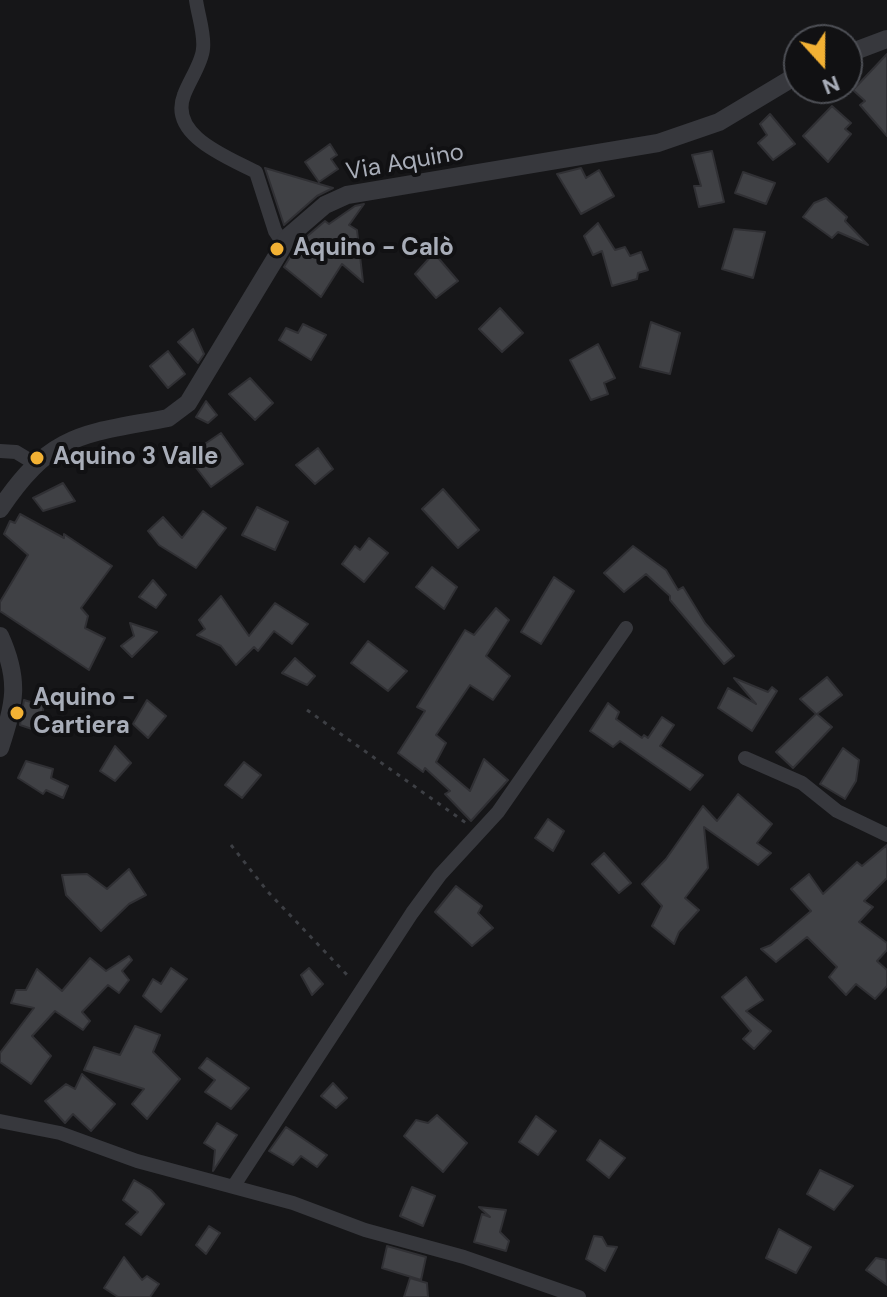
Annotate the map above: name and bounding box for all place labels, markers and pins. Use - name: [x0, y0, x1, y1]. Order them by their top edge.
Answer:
- place label: Aquino - Calò: [293, 235, 454, 263]
- marker: Aquino - Calò: [268, 240, 286, 258]
- place label: Aquino 3 Valle: [53, 444, 218, 472]
- marker: Aquino 3 Valle: [28, 449, 46, 467]
- place label: Aquino - Cartiera: [33, 685, 135, 741]
- marker: Aquino - Cartiera: [8, 704, 26, 722]

